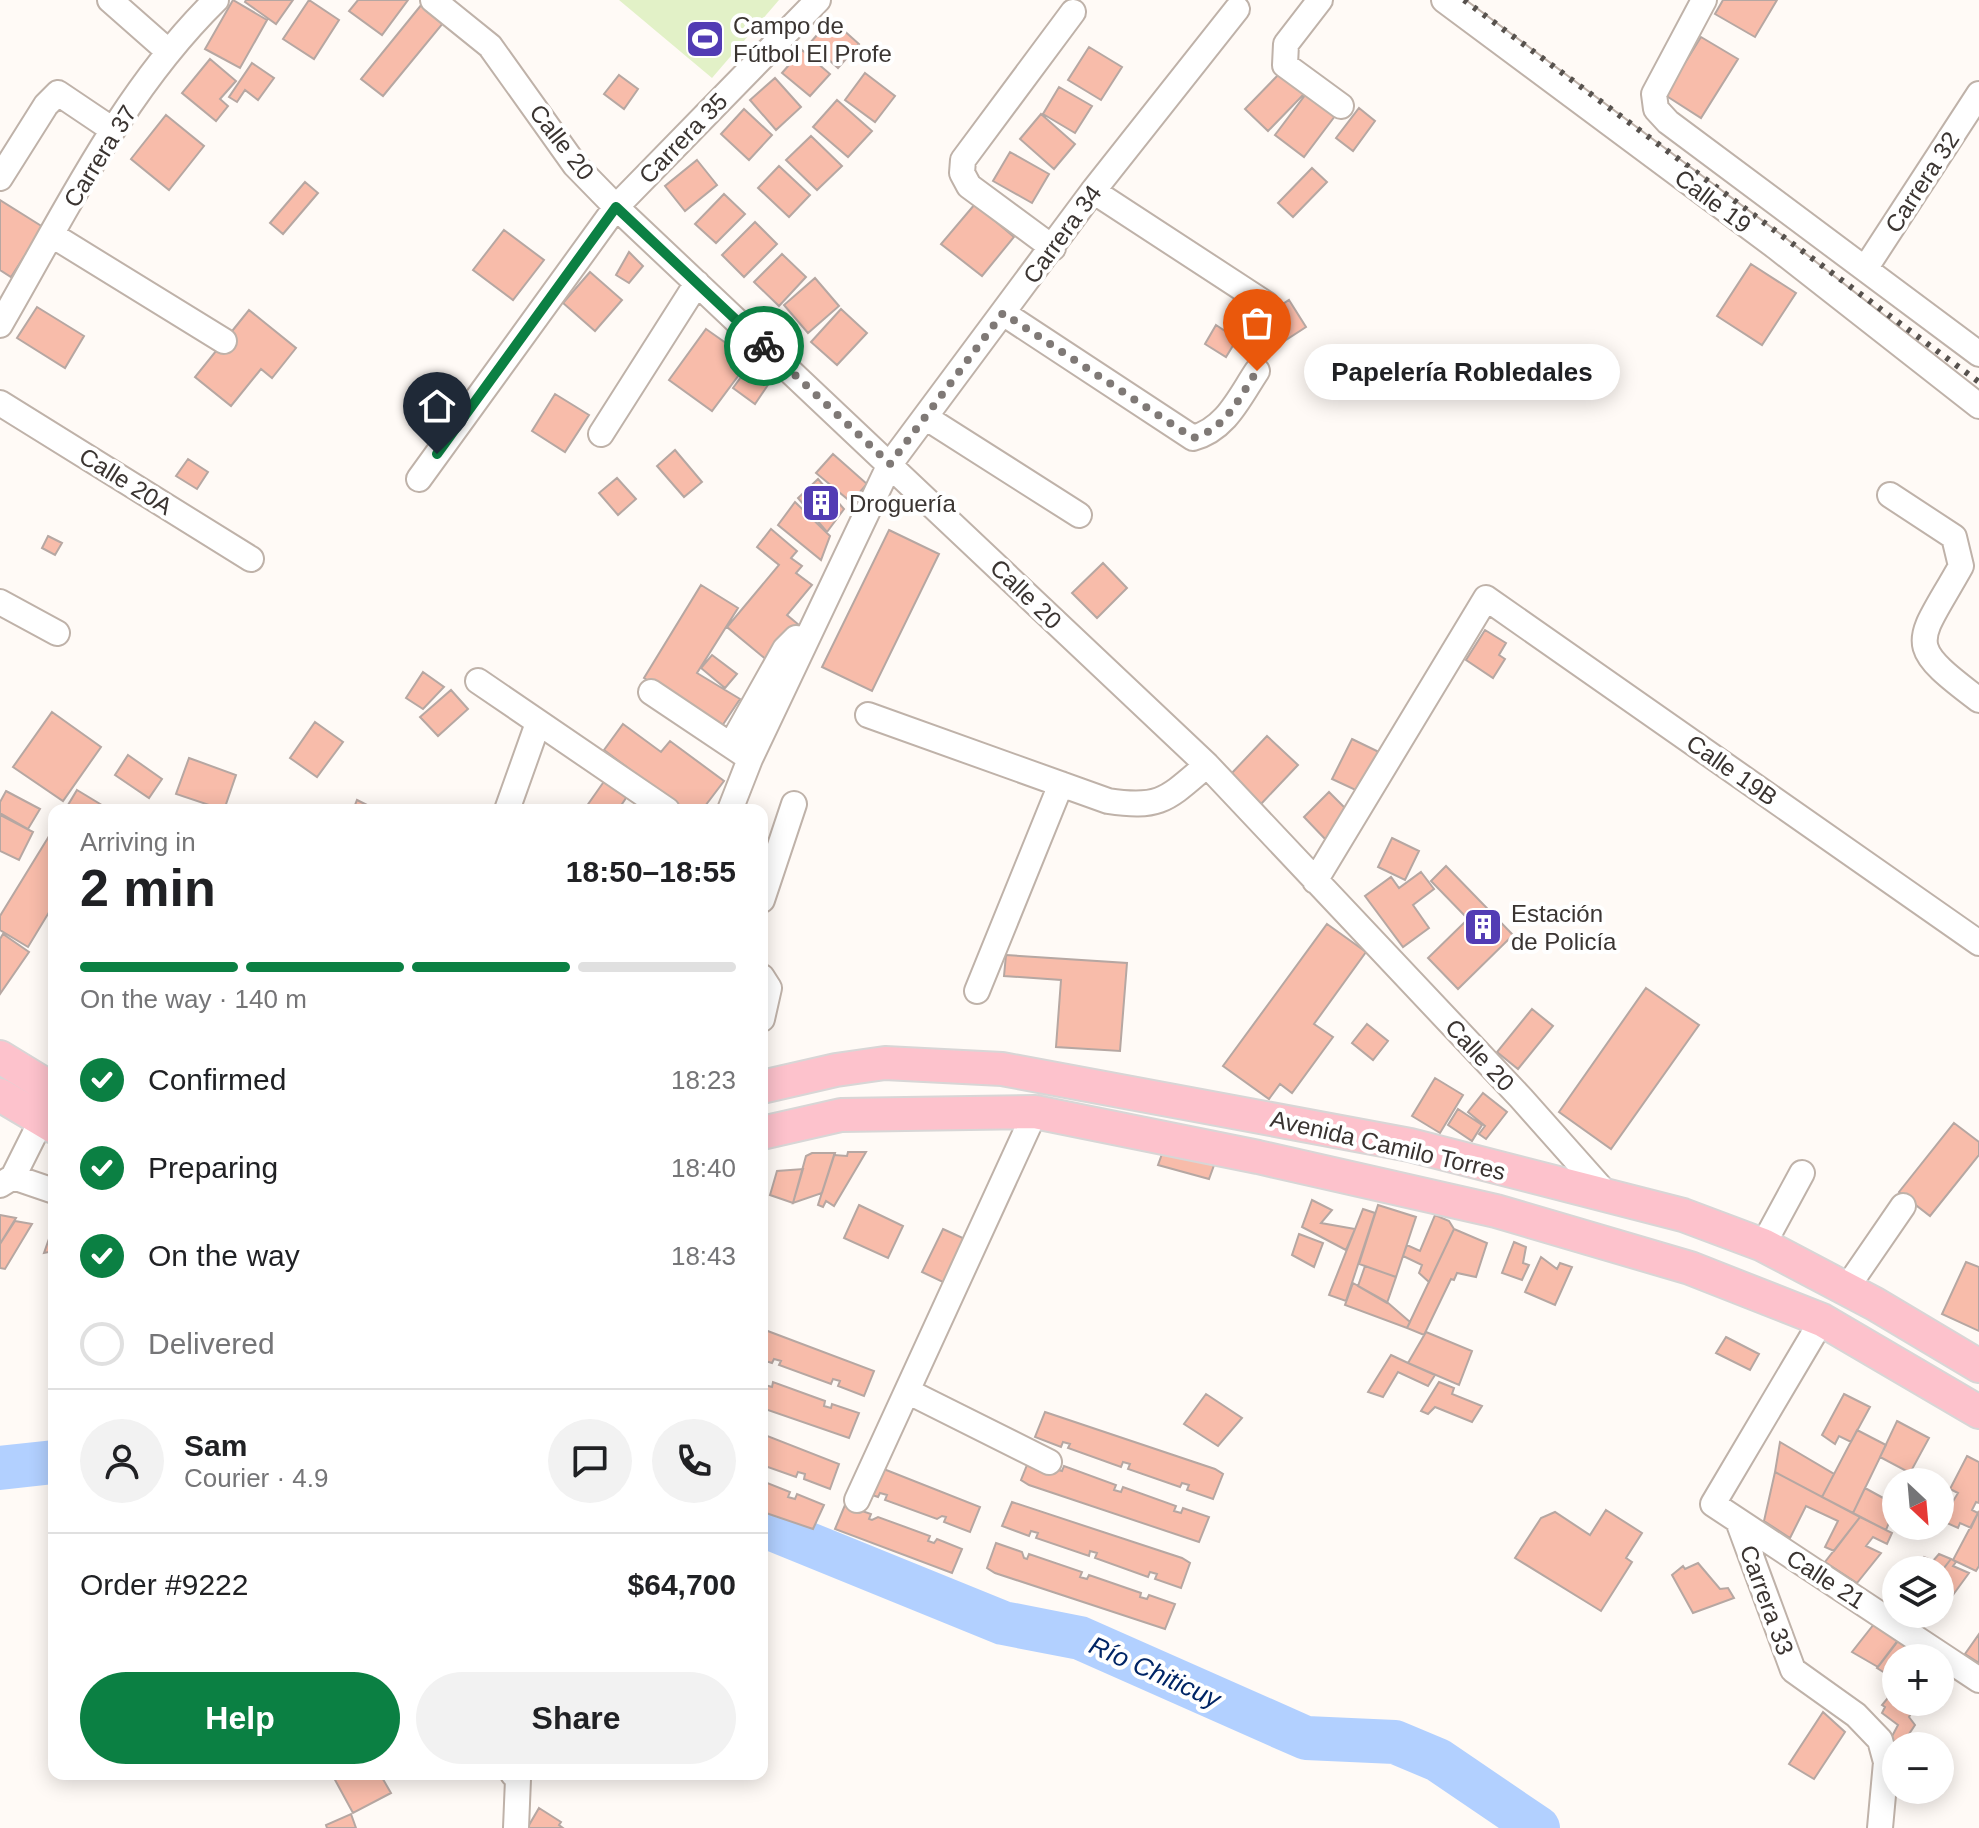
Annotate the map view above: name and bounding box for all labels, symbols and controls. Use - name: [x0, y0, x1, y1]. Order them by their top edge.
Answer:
- place label: Campo de Fútbol El Profe: [733, 12, 892, 67]
- sports icon: Campo de Fútbol El Profe: [684, 18, 726, 60]
- street label: Carrera 35: [633, 87, 733, 189]
- street label: Calle 20: [524, 99, 600, 185]
- street label: Carrera 37: [58, 100, 142, 212]
- street label: Carrera 32: [1879, 127, 1965, 237]
- street label: Calle 19: [1670, 164, 1756, 238]
- street label: Carrera 34: [1017, 180, 1107, 288]
- pin: [1223, 289, 1291, 371]
- icon: bag: [1235, 301, 1279, 345]
- courier: [724, 306, 804, 386]
- icon: bike: [742, 324, 786, 368]
- callout: Papelería Robledales: [1305, 343, 1621, 399]
- text: Papelería Robledales: [1331, 357, 1593, 387]
- pin: [403, 372, 471, 454]
- icon: home: [415, 384, 459, 428]
- street label: Calle 20A: [75, 442, 177, 520]
- building icon: Droguería: [800, 482, 842, 524]
- place label: Droguería: [849, 490, 956, 517]
- street label: Calle 20: [985, 554, 1067, 634]
- street label: Calle 19B: [1682, 729, 1782, 811]
- text: Arriving in: [80, 827, 196, 857]
- text: 18:50–18:55: [566, 855, 736, 888]
- text: 2 min: [80, 859, 216, 917]
- place label: Estación de Policía: [1511, 900, 1617, 955]
- building icon: Estación de Policía: [1462, 906, 1504, 948]
- text: On the way · 140 m: [80, 984, 307, 1014]
- street label: Calle 20: [1440, 1014, 1520, 1096]
- icon: check: [80, 1058, 124, 1102]
- text: Confirmed: [148, 1063, 286, 1096]
- text: 18:23: [671, 1065, 736, 1095]
- street label: Avenida Camilo Torres: [1268, 1105, 1508, 1185]
- icon: check: [80, 1146, 124, 1190]
- text: Preparing: [148, 1151, 278, 1184]
- text: 18:40: [671, 1153, 736, 1183]
- icon: check: [80, 1234, 124, 1278]
- text: On the way: [148, 1239, 300, 1272]
- text: 18:43: [671, 1241, 736, 1271]
- text: Delivered: [148, 1327, 275, 1360]
- button: person: [80, 1419, 164, 1503]
- button: chat: [548, 1419, 632, 1503]
- button: phone: [652, 1419, 736, 1503]
- text: Sam: [184, 1429, 247, 1462]
- text: Courier · 4.9: [184, 1463, 329, 1493]
- north arrow: [1882, 1468, 1954, 1540]
- map controls: [1882, 1468, 1954, 1804]
- street label: Carrera 33: [1735, 1541, 1799, 1659]
- street label: Calle 21: [1782, 1544, 1870, 1614]
- button: layers: [1882, 1556, 1954, 1628]
- text: Order #9222: [80, 1568, 248, 1601]
- text: $64,700: [628, 1568, 736, 1601]
- water label: Río Chiticuy: [1085, 1630, 1227, 1715]
- button: +: [1882, 1644, 1954, 1716]
- button: Help: [80, 1672, 400, 1764]
- button: Share: [416, 1672, 736, 1764]
- button: −: [1882, 1732, 1954, 1804]

